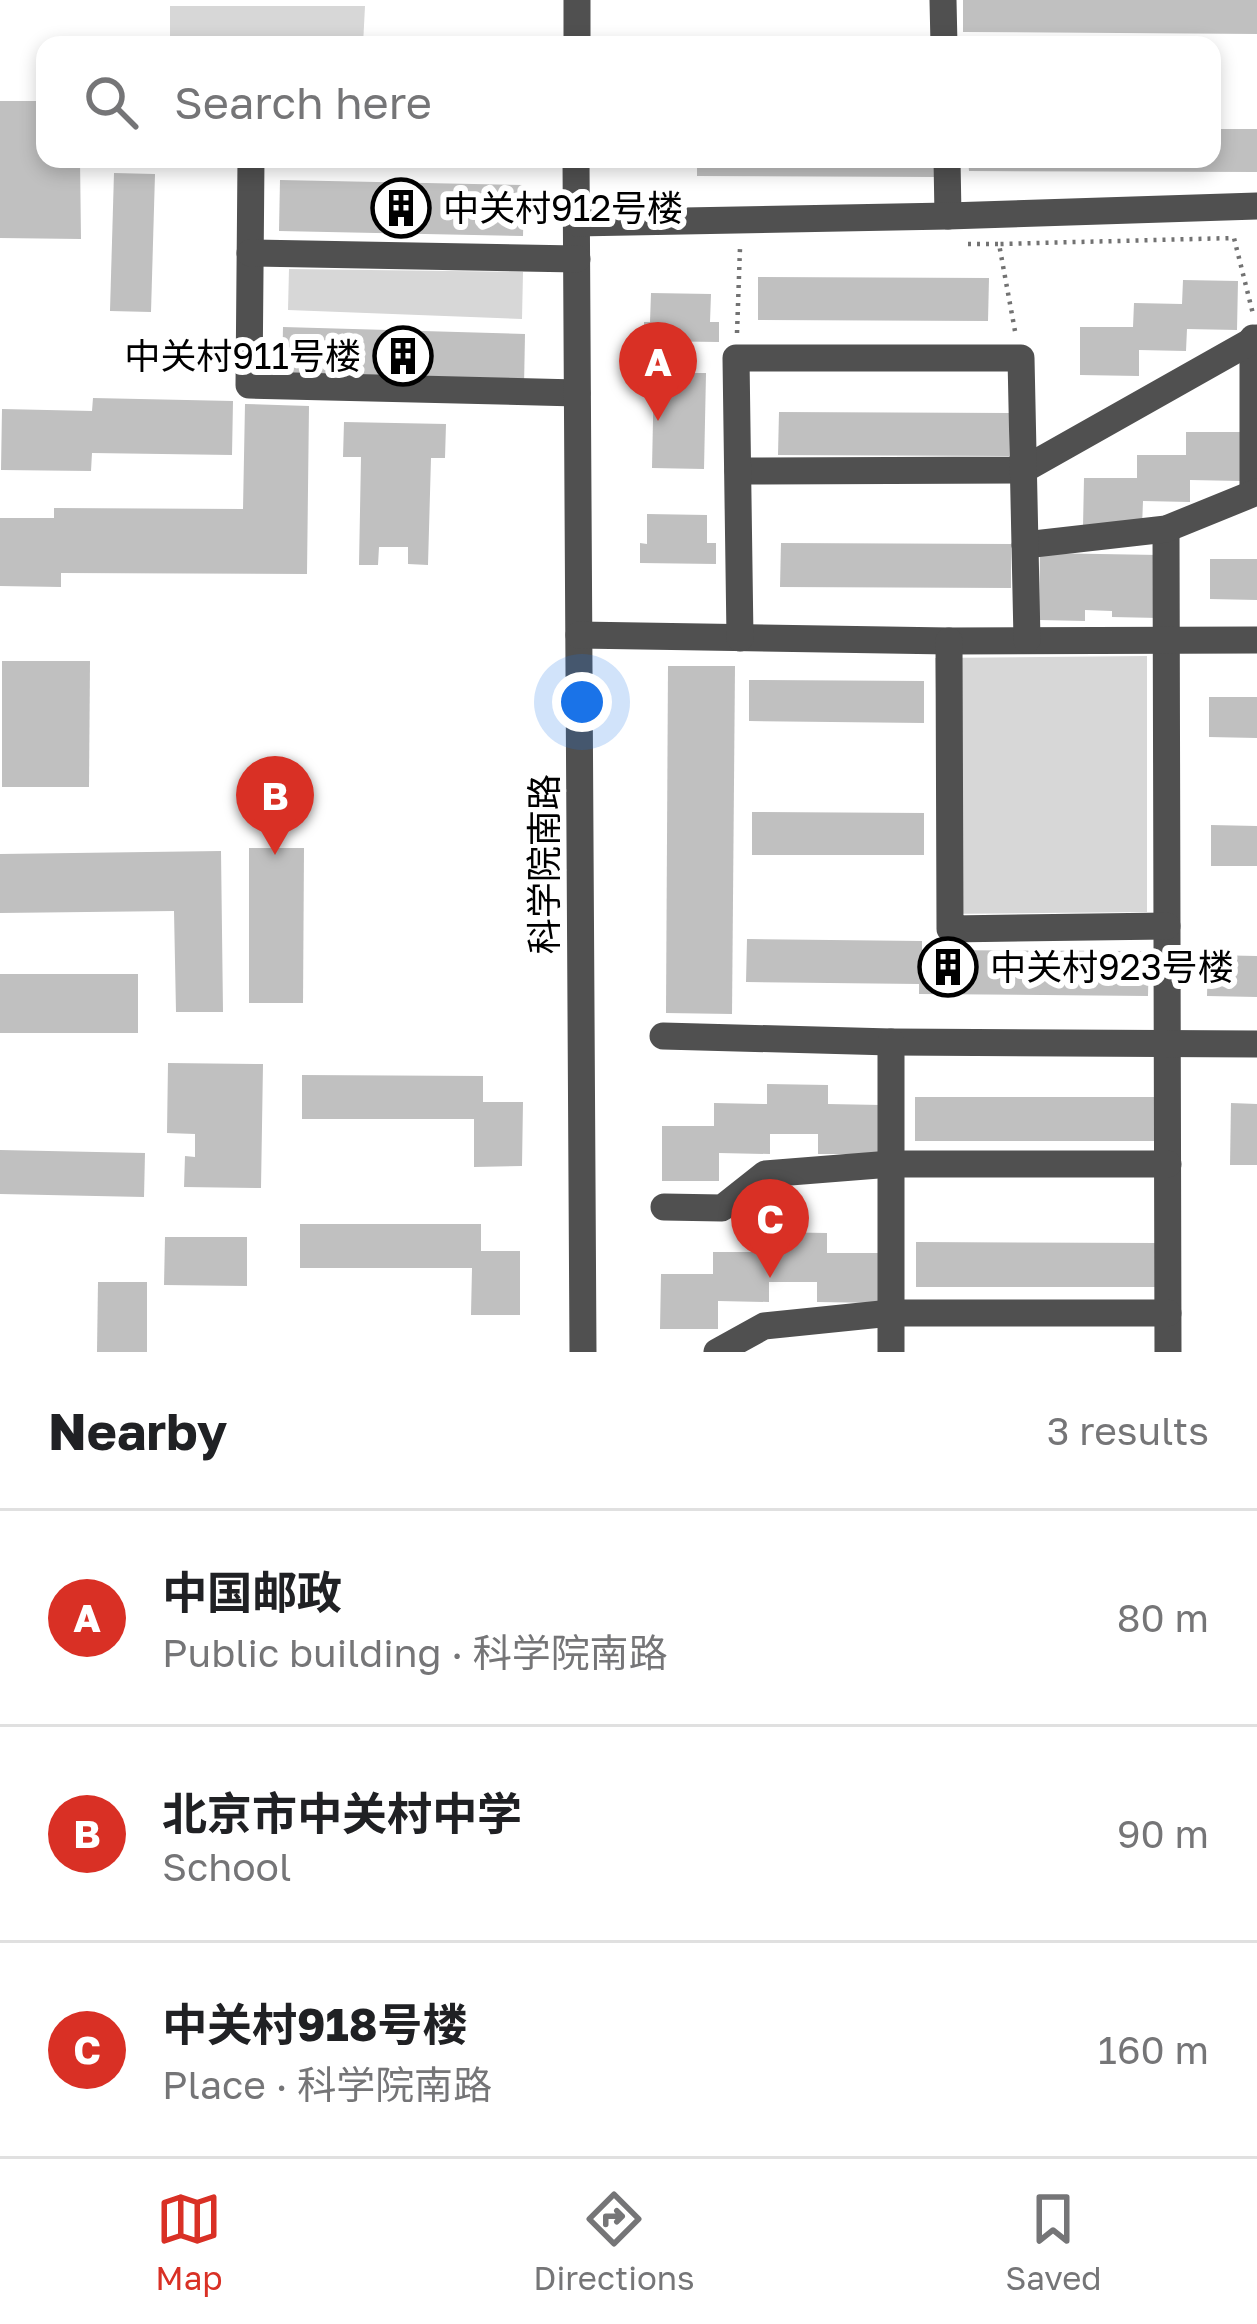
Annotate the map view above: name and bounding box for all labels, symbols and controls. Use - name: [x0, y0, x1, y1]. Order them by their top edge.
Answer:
- search box: [36, 36, 1221, 168]
- icon: search: [78, 69, 144, 135]
- text: Search here: [174, 75, 432, 129]
- building icon: 中关村912号楼: [370, 177, 432, 239]
- place label: 中关村912号楼: [443, 186, 683, 229]
- pin: A: [619, 322, 697, 421]
- building icon: 中关村911号楼: [372, 325, 434, 387]
- place label: 中关村911号楼: [124, 334, 361, 377]
- your location: [552, 672, 612, 732]
- pin: B: [236, 756, 314, 855]
- street label: 科学院南路: [522, 774, 565, 954]
- building icon: 中关村923号楼: [917, 936, 979, 998]
- place label: 中关村923号楼: [990, 945, 1234, 988]
- pin: C: [731, 1179, 809, 1278]
- text: Nearby: [48, 1400, 227, 1461]
- text: 3 results: [1047, 1407, 1209, 1454]
- text: 中国邮政: [162, 1565, 342, 1619]
- text: A: [73, 1594, 101, 1641]
- text: 80 m: [1117, 1594, 1209, 1641]
- text: Public building · 科学院南路: [162, 1629, 668, 1676]
- text: 北京市中关村中学: [162, 1786, 522, 1840]
- text: B: [73, 1810, 101, 1857]
- text: 90 m: [1117, 1810, 1209, 1857]
- text: School: [162, 1843, 291, 1890]
- text: 中关村918号楼: [162, 1997, 468, 2051]
- text: C: [73, 2026, 101, 2073]
- text: 160 m: [1098, 2026, 1209, 2073]
- text: Place · 科学院南路: [162, 2061, 492, 2108]
- tab: Map: [155, 2186, 223, 2297]
- tab: Directions: [533, 2186, 695, 2297]
- tab: Saved: [1005, 2186, 1102, 2297]

